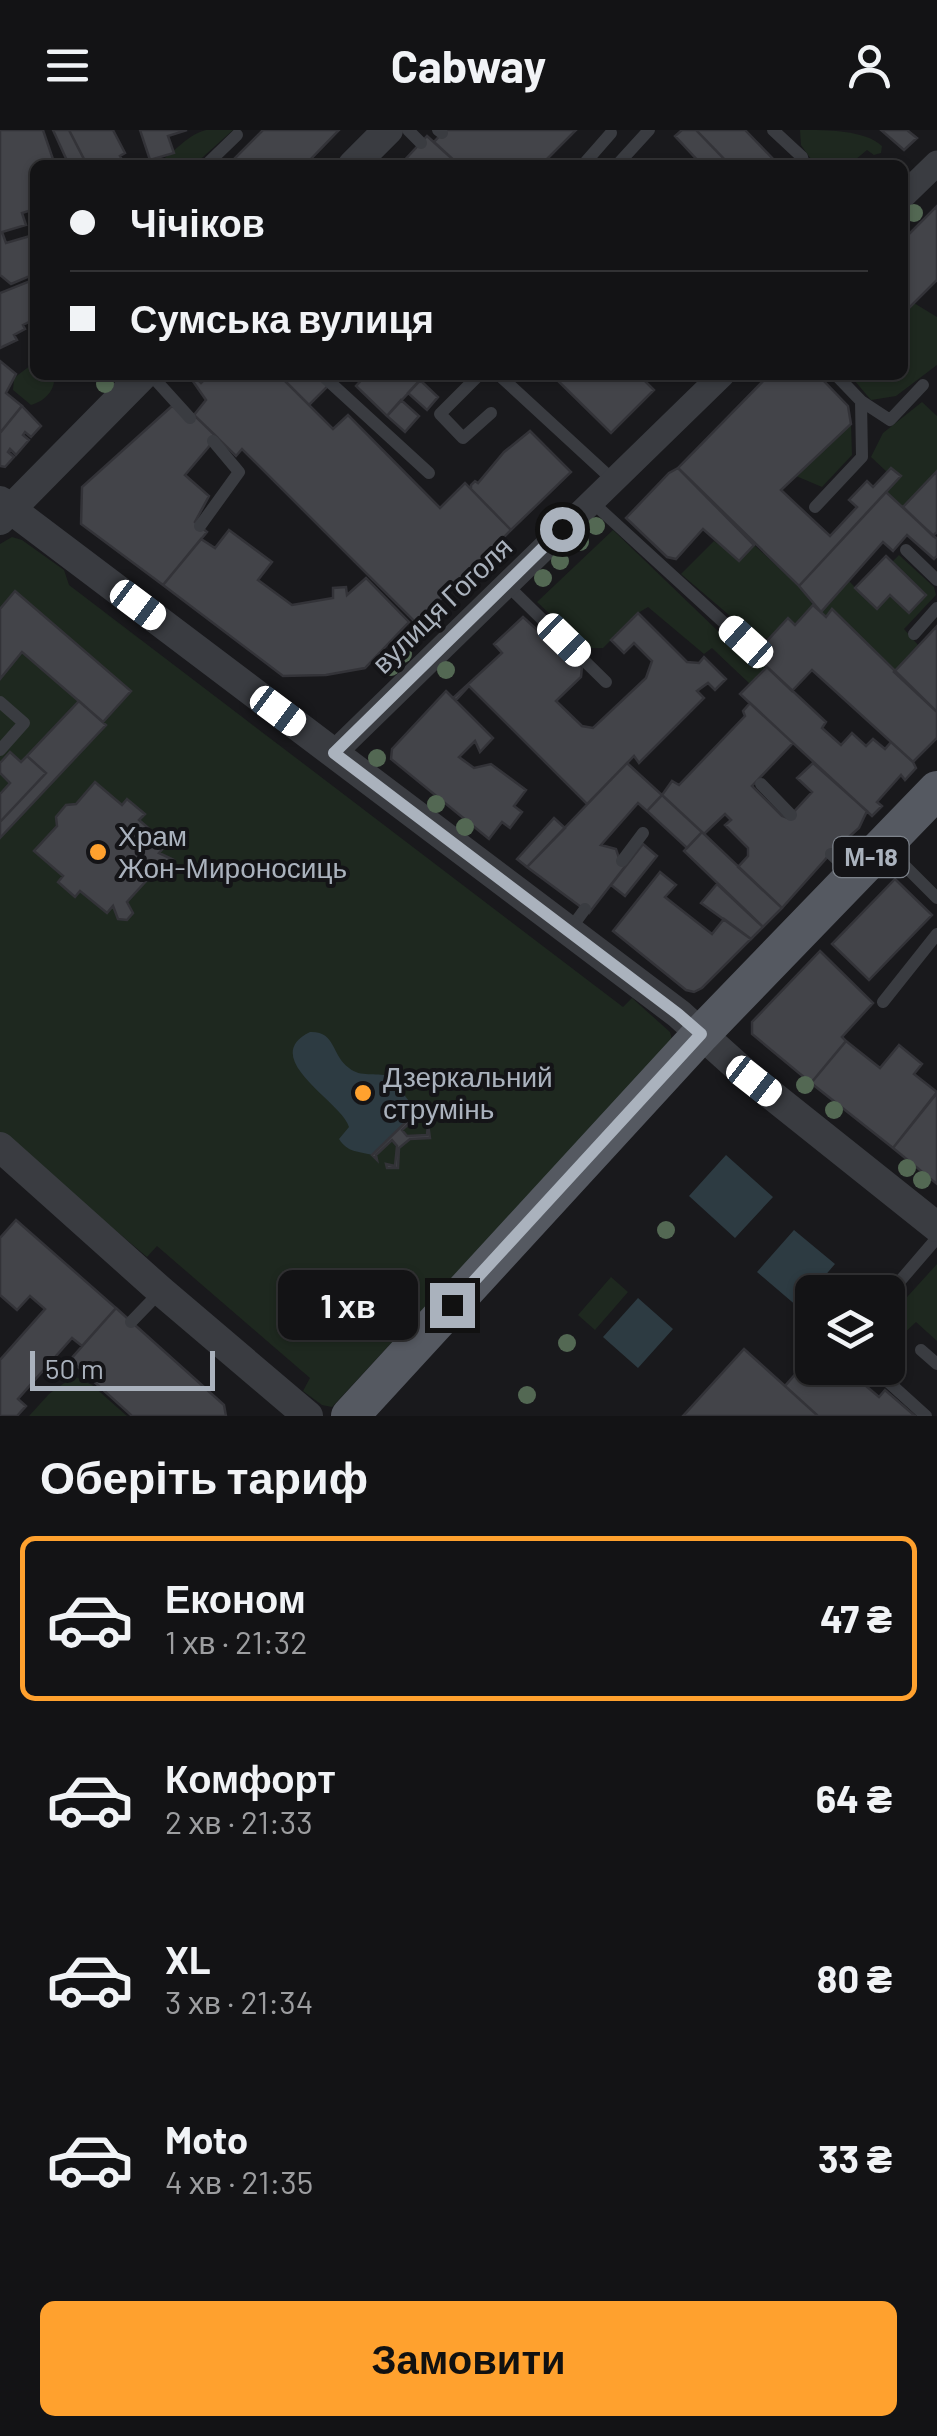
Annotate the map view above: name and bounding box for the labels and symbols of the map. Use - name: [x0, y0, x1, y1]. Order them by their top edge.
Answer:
- route start: [540, 507, 585, 552]
- street label: вулиця Гоголя: [364, 529, 518, 679]
- car: [105, 575, 171, 635]
- car: [532, 608, 596, 672]
- car: [714, 611, 778, 673]
- car: [245, 681, 311, 741]
- place label: Храм Жон-Мироносиць: [118, 818, 347, 884]
- road number: М-18: [834, 837, 908, 877]
- marker: Храм Жон-Мироносиць: [87, 841, 109, 863]
- car: [721, 1051, 787, 1111]
- place label: Дзеркальний струмінь: [383, 1059, 553, 1125]
- marker: Дзеркальний струмінь: [352, 1082, 374, 1104]
- callout: 1 хв: [277, 1270, 417, 1340]
- route end: [430, 1283, 475, 1328]
- scale bar: [30, 1346, 215, 1390]

